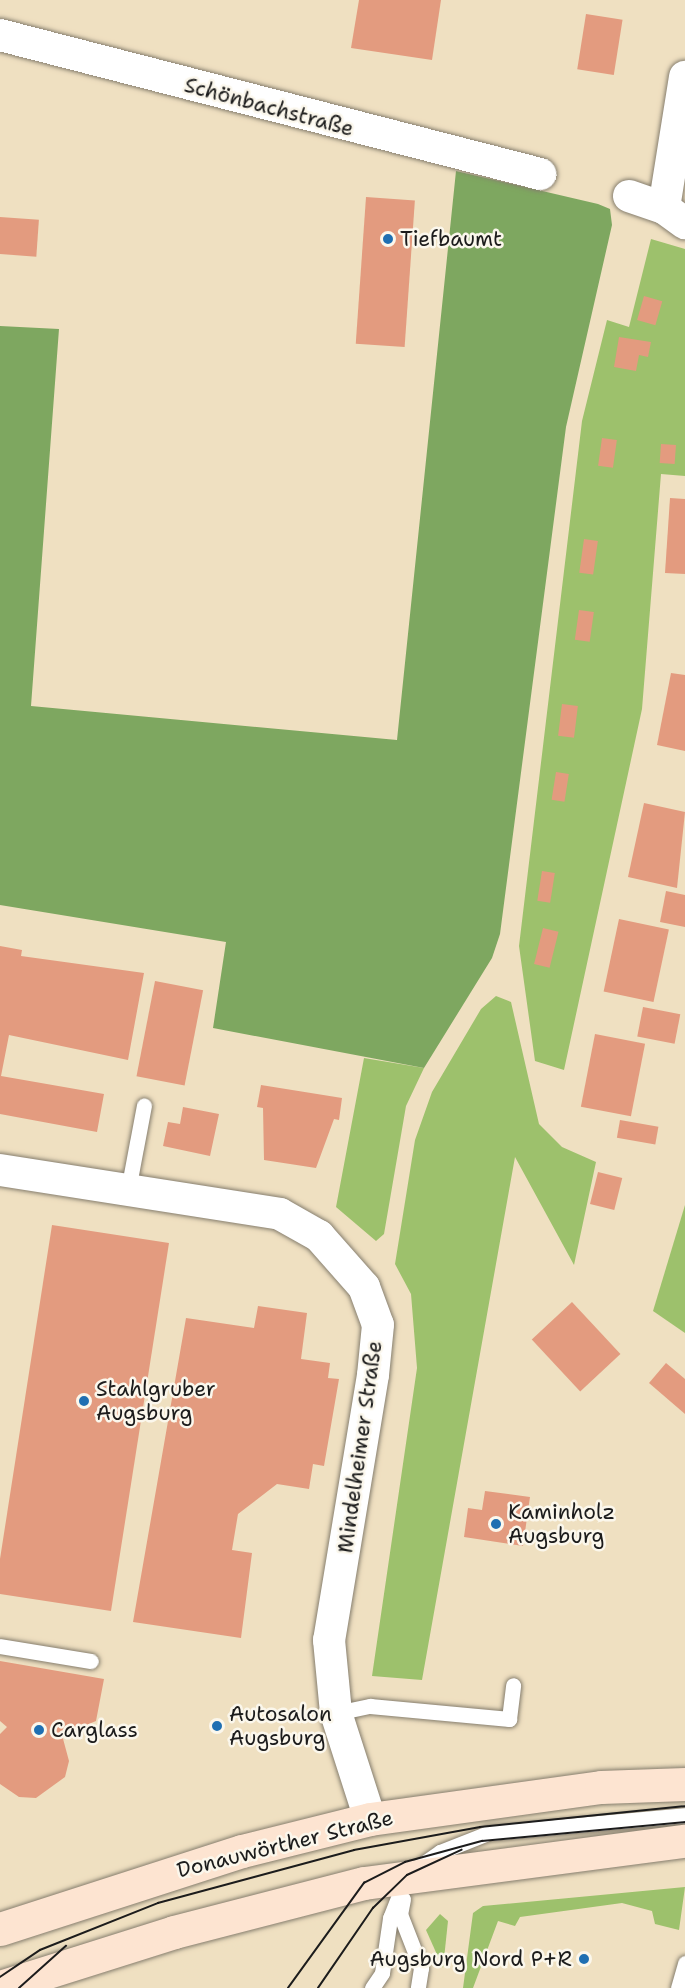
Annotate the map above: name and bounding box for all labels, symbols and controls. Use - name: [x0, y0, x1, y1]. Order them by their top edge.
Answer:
- street label: Schönbachstraße: [182, 72, 356, 142]
- place label: Tiefbaumt: [400, 226, 502, 252]
- marker: Tiefbaumt: [381, 232, 395, 246]
- street label: Mindelheimer Straße: [333, 1339, 387, 1555]
- place label: Stahlgruber Augsburg: [96, 1376, 216, 1426]
- marker: Stahlgruber Augsburg: [77, 1394, 91, 1408]
- place label: Kaminholz Augsburg: [508, 1499, 615, 1549]
- marker: Kaminholz Augsburg: [489, 1517, 503, 1531]
- place label: Autosalon Augsburg: [229, 1701, 332, 1751]
- place label: Carglass: [51, 1717, 138, 1743]
- marker: Autosalon Augsburg: [210, 1719, 224, 1733]
- marker: Carglass: [32, 1723, 46, 1737]
- street label: Donauwörther Straße: [174, 1805, 396, 1883]
- place label: Augsburg Nord P+R: [369, 1946, 572, 1972]
- marker: Augsburg Nord P+R: [577, 1952, 591, 1966]

